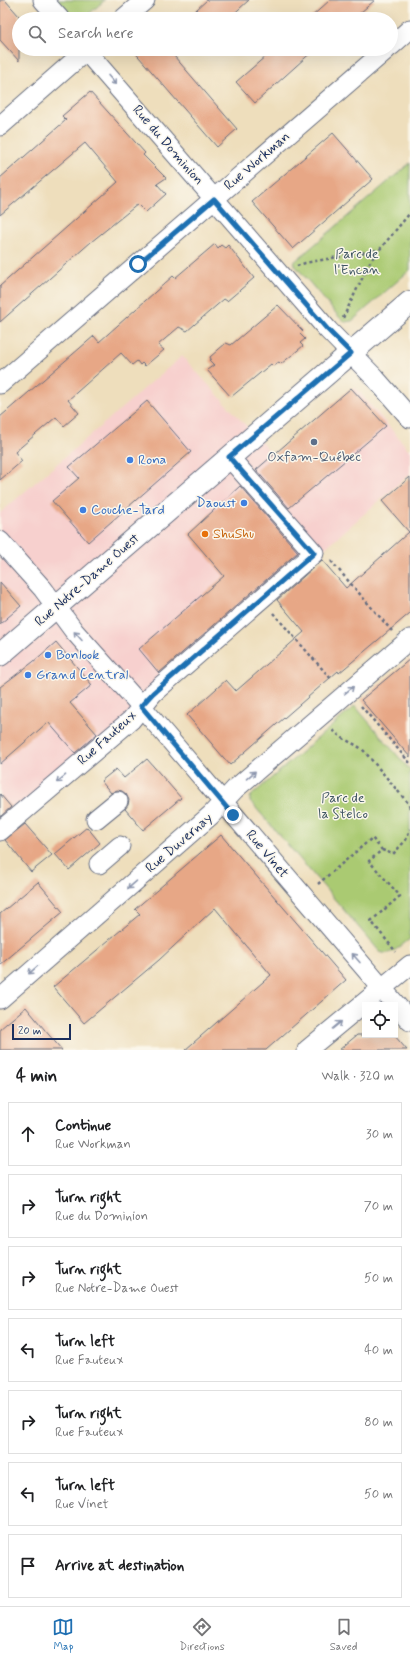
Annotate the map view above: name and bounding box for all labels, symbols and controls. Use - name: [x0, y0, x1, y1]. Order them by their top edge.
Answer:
- search box: [12, 12, 398, 56]
- icon: search: [26, 23, 48, 45]
- text: Search here: [58, 24, 134, 44]
- one-way arrow: [107, 75, 116, 86]
- street label: Rue du Dominion: [128, 101, 208, 189]
- street label: Rue Workman: [220, 127, 294, 195]
- park label: Parc de l'Encan: [334, 245, 380, 279]
- route start: [129, 255, 147, 273]
- marker: Oxfam-Québec: [309, 437, 319, 447]
- place label: Oxfam-Québec: [267, 448, 361, 466]
- place label: Rona: [138, 451, 167, 469]
- marker: Rona: [125, 455, 135, 465]
- place label: Daoust: [196, 494, 236, 512]
- marker: Daoust: [239, 498, 249, 508]
- place label: Couche-Tard: [91, 501, 165, 519]
- marker: Couche-Tard: [78, 505, 88, 515]
- place label: ShuShu: [213, 525, 254, 543]
- street label: Rue Notre-Dame Ouest: [31, 529, 143, 630]
- marker: ShuShu: [200, 529, 210, 539]
- one-way arrow: [73, 631, 83, 641]
- place label: Bonlook: [56, 646, 99, 664]
- marker: Bonlook: [43, 650, 53, 660]
- place label: Grand Central: [36, 666, 128, 684]
- marker: Grand Central: [23, 670, 33, 680]
- one-way arrow: [344, 686, 355, 695]
- street label: Rue Fauteux: [74, 706, 141, 769]
- one-way arrow: [246, 771, 256, 780]
- one-way arrow: [55, 775, 66, 784]
- park label: Parc de la Stelco: [318, 789, 368, 823]
- route end: [224, 806, 242, 824]
- street label: Rue Duvernay: [142, 809, 216, 877]
- street label: Rue Vinet: [242, 826, 293, 882]
- one-way arrow: [126, 880, 137, 889]
- one-way arrow: [351, 953, 360, 964]
- one-way arrow: [28, 965, 39, 974]
- map controls: [362, 1002, 398, 1038]
- button: locate: [362, 1002, 398, 1038]
- one-way arrow: [332, 1020, 342, 1029]
- scale bar: [12, 1022, 71, 1041]
- text: 20 m: [18, 1024, 41, 1038]
- text: 4 min: [16, 1065, 57, 1087]
- text: Walk · 320 m: [321, 1068, 394, 1085]
- text: Continue: [55, 1116, 111, 1136]
- icon: ahead: [17, 1123, 39, 1145]
- text: 30 m: [366, 1126, 393, 1143]
- text: Rue Workman: [55, 1136, 131, 1153]
- text: Turn right: [55, 1188, 122, 1208]
- icon: right: [17, 1195, 39, 1217]
- text: 70 m: [364, 1198, 393, 1215]
- text: Rue du Dominion: [55, 1208, 148, 1225]
- text: Turn right: [55, 1260, 122, 1280]
- icon: right: [17, 1267, 39, 1289]
- text: 50 m: [364, 1270, 393, 1287]
- text: Rue Notre-Dame Ouest: [55, 1280, 179, 1297]
- text: Turn left: [55, 1332, 115, 1352]
- icon: left: [17, 1339, 39, 1361]
- text: 40 m: [364, 1342, 393, 1359]
- text: Rue Fauteux: [55, 1352, 123, 1369]
- text: Turn right: [55, 1404, 122, 1424]
- icon: right: [17, 1411, 39, 1433]
- text: 80 m: [364, 1414, 393, 1431]
- text: Rue Fauteux: [55, 1424, 123, 1441]
- text: Turn left: [55, 1476, 115, 1496]
- icon: left: [17, 1483, 39, 1505]
- text: 50 m: [364, 1486, 393, 1503]
- text: Rue Vinet: [55, 1496, 109, 1513]
- icon: arrive: [17, 1555, 39, 1577]
- text: Arrive at destination: [55, 1556, 184, 1576]
- tab: Map: [52, 1616, 74, 1654]
- tab: Directions: [179, 1616, 225, 1654]
- tab: Saved: [330, 1616, 357, 1654]

